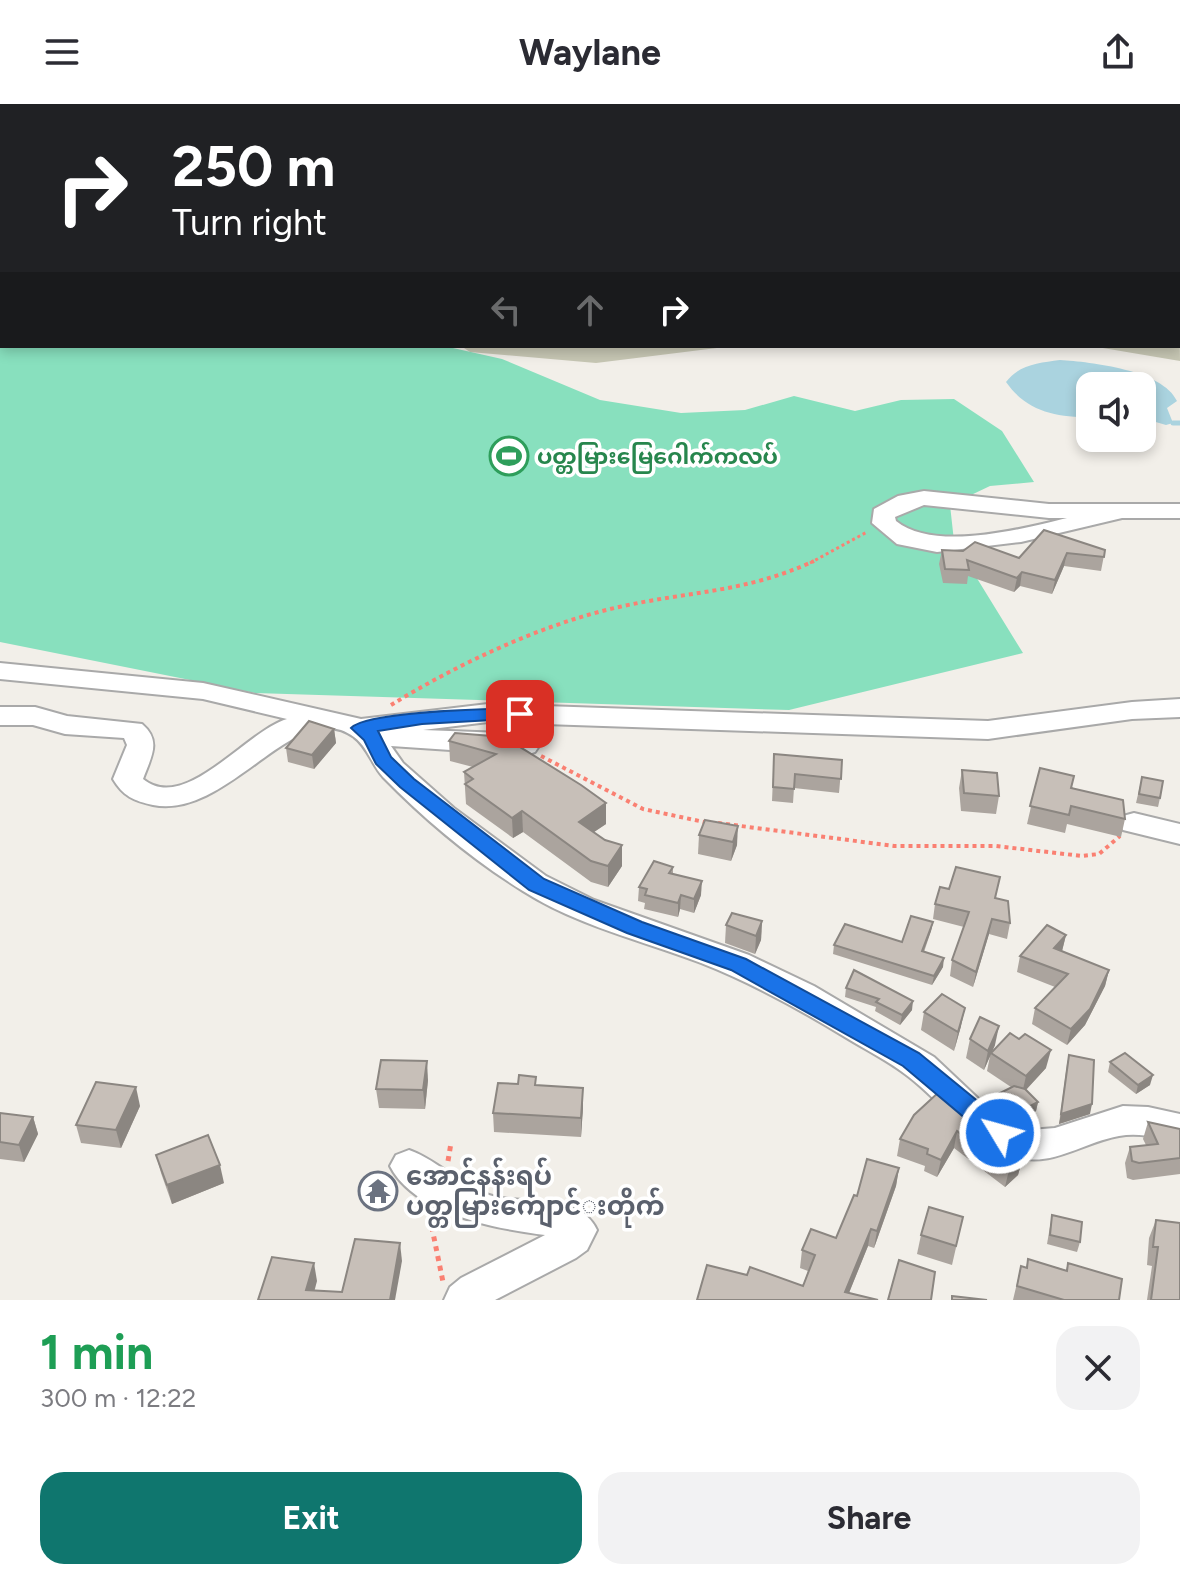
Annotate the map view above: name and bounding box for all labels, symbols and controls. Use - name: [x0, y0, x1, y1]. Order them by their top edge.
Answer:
- icon: menu: [40, 30, 84, 74]
- icon: share: [1096, 30, 1140, 74]
- text: Waylane: [519, 31, 661, 74]
- text: 250 m: [172, 133, 335, 200]
- icon: right: [40, 136, 144, 240]
- text: Turn right: [172, 201, 327, 244]
- icon: left: [484, 288, 528, 332]
- icon: ahead: [568, 288, 612, 332]
- icon: right: [652, 288, 696, 332]
- map controls: [1076, 372, 1156, 452]
- button: sound: [1076, 372, 1156, 452]
- sports icon: ပတ္တမြားမြေဂေါက်ကလပ်: [488, 435, 530, 477]
- place label: ပတ္တမြားမြေဂေါက်ကလပ်: [537, 441, 778, 474]
- pin: [486, 680, 554, 748]
- icon: arrive: [498, 692, 542, 736]
- position arrow: [958, 1091, 1042, 1175]
- place label: အောင်နန်းရပ် ပတ္တမြား‌ကျောင်‌းတိုက်: [406, 1157, 665, 1228]
- temple icon: အောင်နန်းရပ် ပတ္တမြား‌ကျောင်‌းတိုက်: [357, 1170, 399, 1212]
- text: 1 min: [40, 1323, 153, 1381]
- button: close: [1056, 1326, 1140, 1410]
- text: 300 m · 12:22: [40, 1382, 196, 1414]
- button: Exit: [40, 1472, 582, 1564]
- button: Share: [598, 1472, 1140, 1564]

